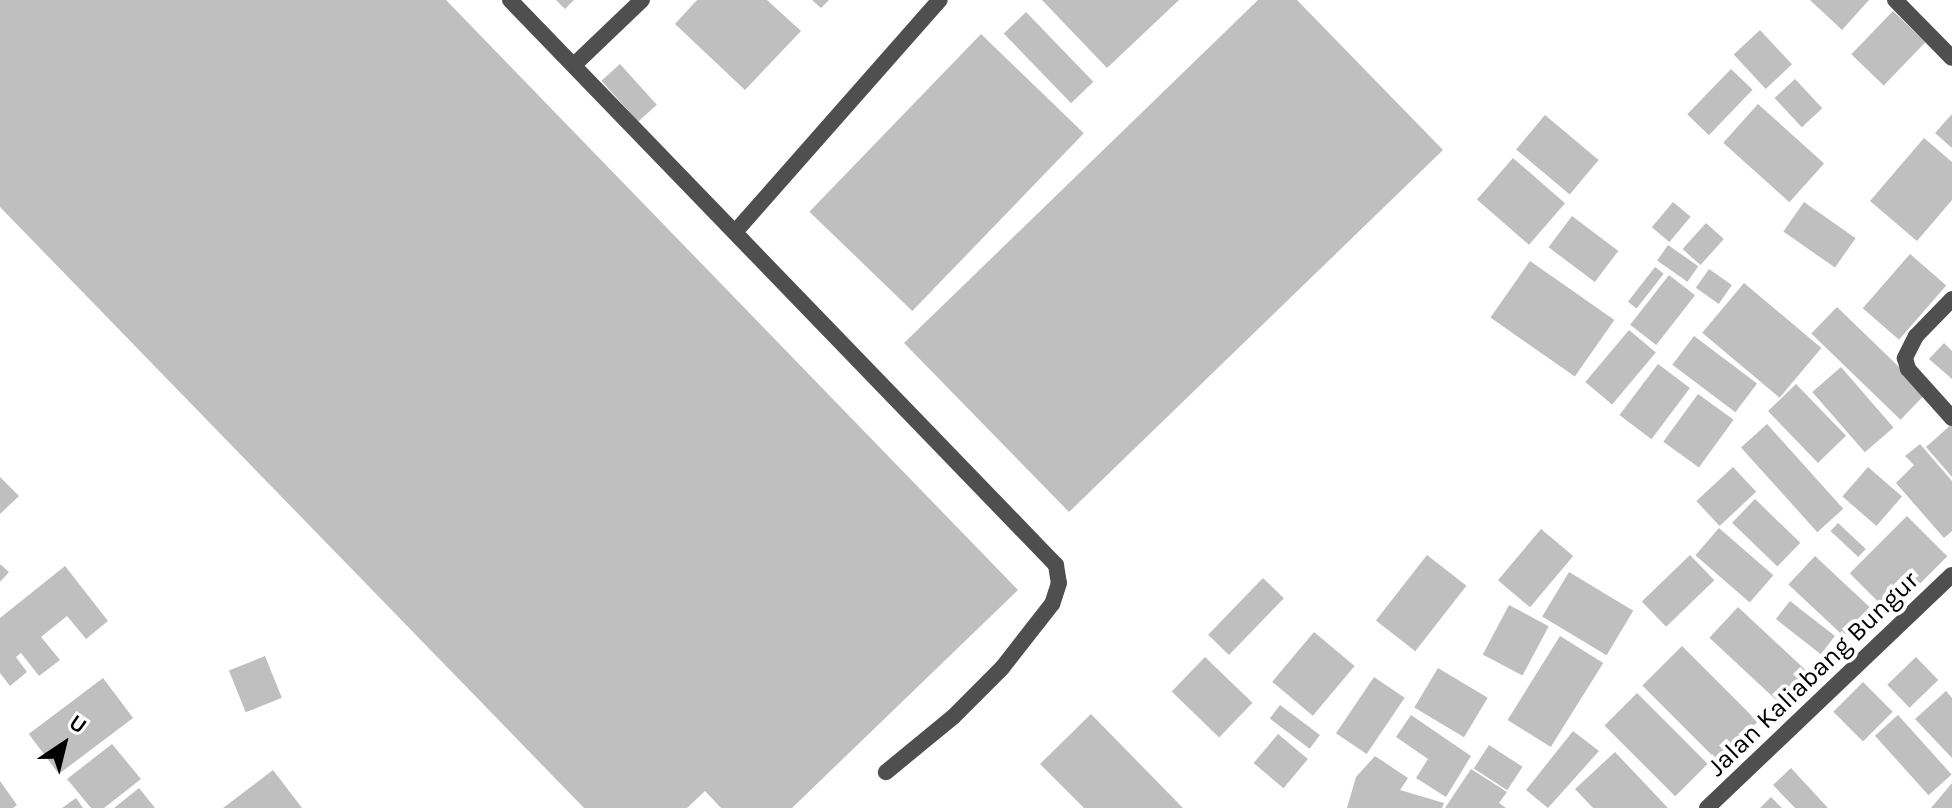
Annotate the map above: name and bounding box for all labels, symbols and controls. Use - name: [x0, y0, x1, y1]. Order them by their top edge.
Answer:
- street label: Jalan Kaliabang Bungur: [1701, 565, 1925, 783]
- north arrow: [24, 704, 104, 784]
- text: U: [64, 709, 91, 739]

